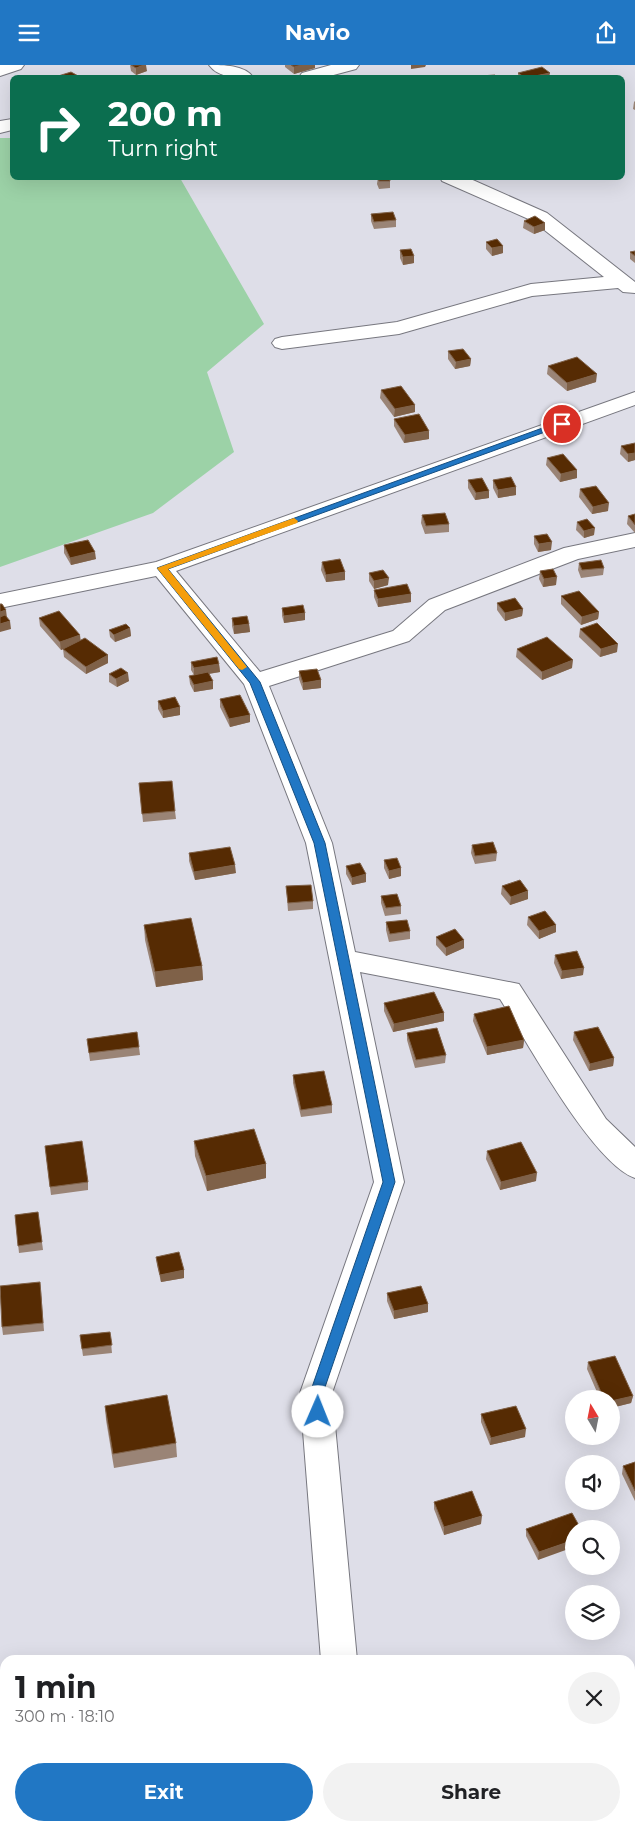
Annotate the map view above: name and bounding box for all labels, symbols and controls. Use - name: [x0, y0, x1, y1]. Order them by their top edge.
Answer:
- icon: menu: [15, 19, 43, 47]
- text: Navio: [285, 19, 350, 46]
- icon: share: [592, 19, 620, 47]
- text: 200 m: [108, 92, 223, 135]
- icon: right: [25, 95, 90, 160]
- text: Turn right: [108, 135, 218, 162]
- pin: [541, 403, 583, 445]
- icon: arrive: [548, 410, 576, 438]
- position arrow: [291, 1385, 343, 1437]
- north arrow: [565, 1390, 620, 1445]
- map controls: [565, 1390, 620, 1640]
- button: sound: [565, 1455, 620, 1510]
- button: search: [565, 1520, 620, 1575]
- button: layers: [565, 1585, 620, 1640]
- text: 1 min: [15, 1669, 96, 1706]
- button: close: [568, 1672, 620, 1724]
- text: 300 m · 18:10: [15, 1707, 115, 1726]
- button: Exit: [15, 1763, 313, 1821]
- button: Share: [323, 1763, 620, 1821]

